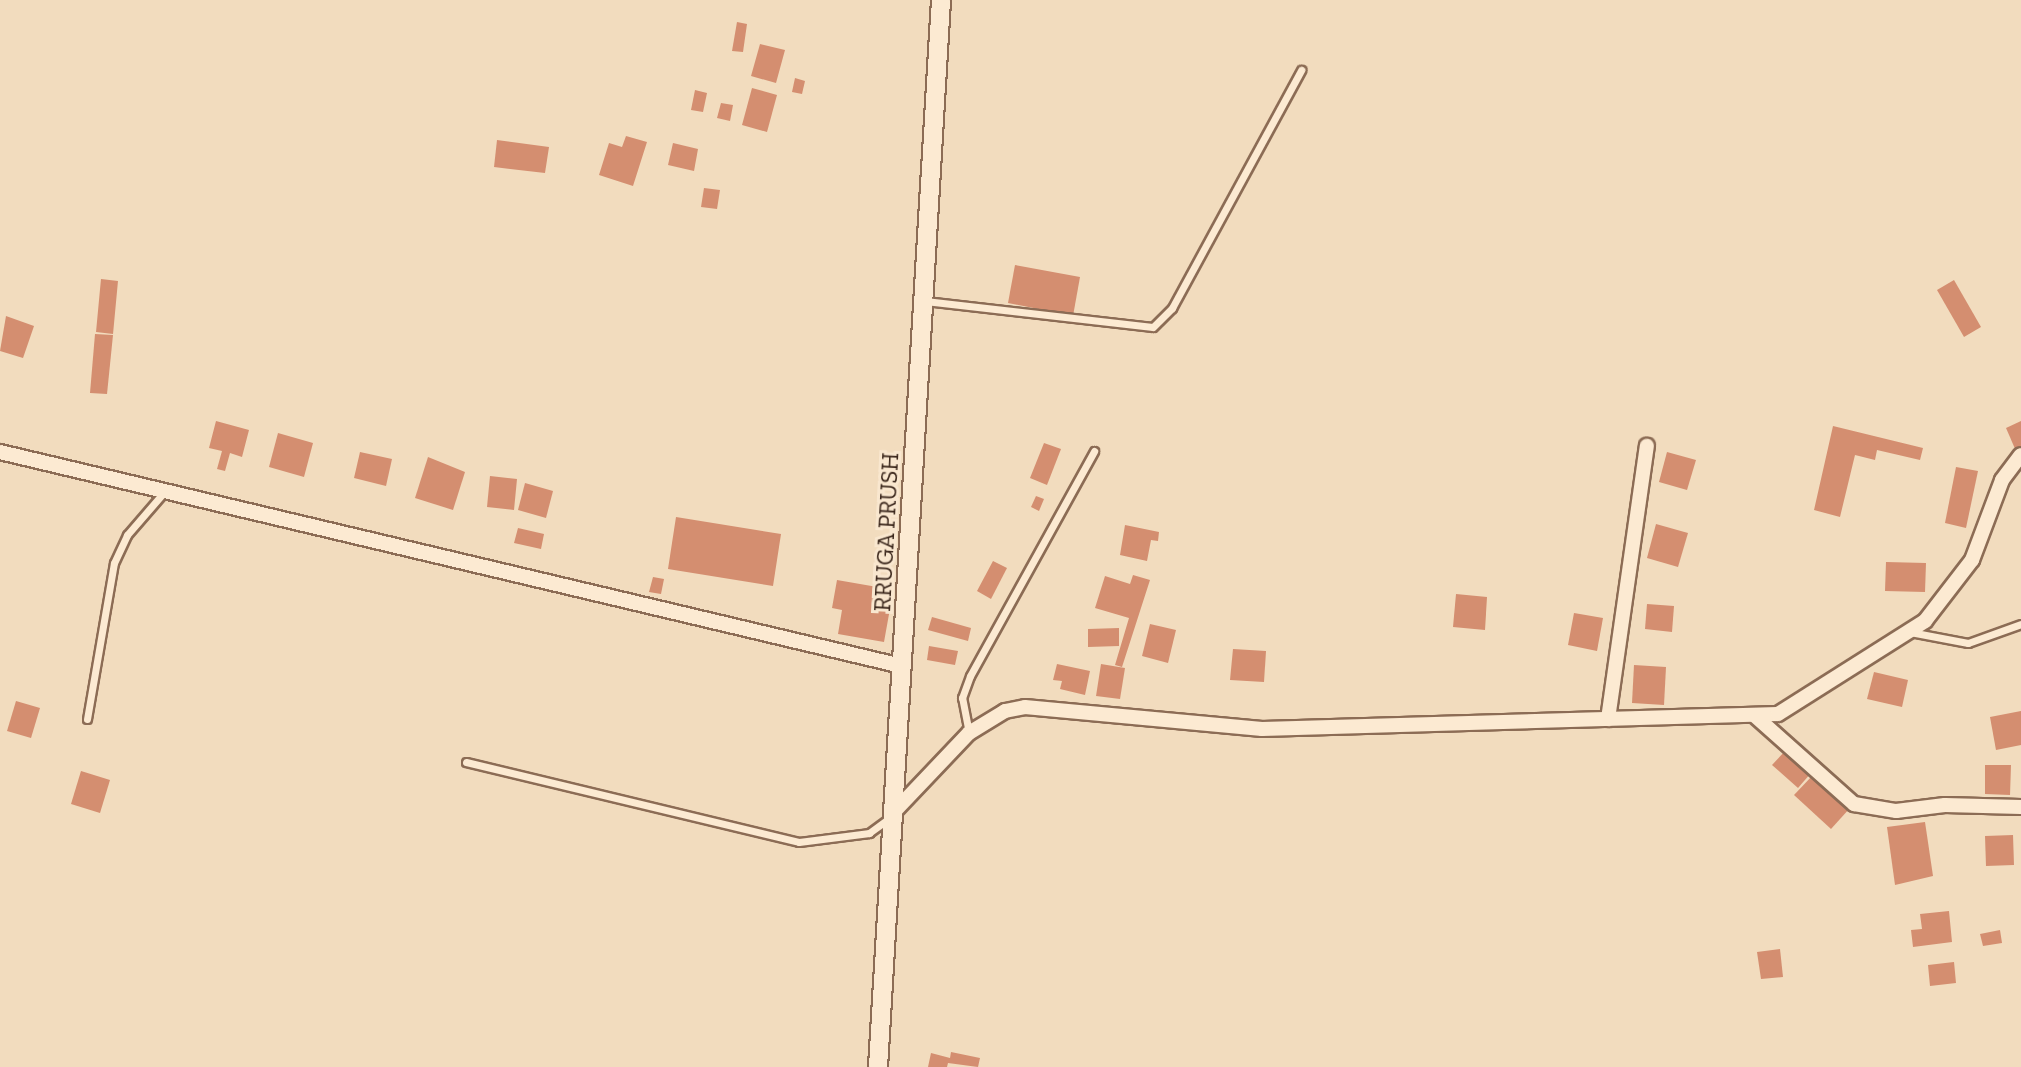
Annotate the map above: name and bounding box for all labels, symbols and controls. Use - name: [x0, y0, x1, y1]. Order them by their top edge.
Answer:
- street label: RRUGA PRUSH: [867, 451, 905, 613]

